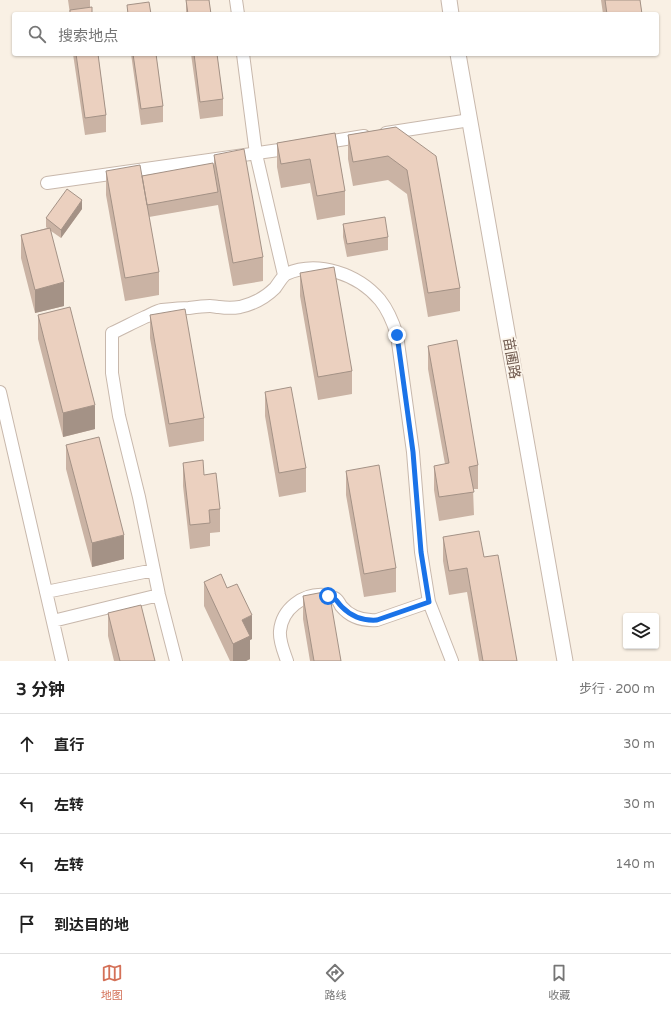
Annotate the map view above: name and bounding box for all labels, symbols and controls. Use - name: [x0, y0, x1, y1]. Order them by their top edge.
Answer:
- search box: [12, 12, 659, 56]
- icon: search: [26, 23, 48, 45]
- text: 搜索地点: [58, 27, 118, 45]
- route end: [388, 326, 406, 344]
- street label: 苗圃路: [499, 336, 524, 380]
- route start: [319, 587, 337, 605]
- map controls: [623, 613, 659, 649]
- button: layers: [623, 613, 659, 649]
- text: 3 分钟: [16, 679, 65, 700]
- text: 步行 · 200 m: [579, 681, 655, 697]
- icon: ahead: [16, 733, 38, 755]
- text: 直行: [54, 736, 84, 754]
- text: 30 m: [623, 736, 655, 752]
- icon: left: [16, 793, 38, 815]
- text: 左转: [54, 796, 84, 814]
- text: 30 m: [623, 796, 655, 812]
- icon: left: [16, 853, 38, 875]
- text: 左转: [54, 856, 84, 874]
- text: 140 m: [615, 856, 655, 872]
- icon: arrive: [16, 913, 38, 935]
- text: 到达目的地: [54, 916, 129, 934]
- tab: 地图: [101, 962, 123, 1002]
- tab: 路线: [324, 962, 346, 1002]
- tab: 收藏: [548, 962, 570, 1002]

